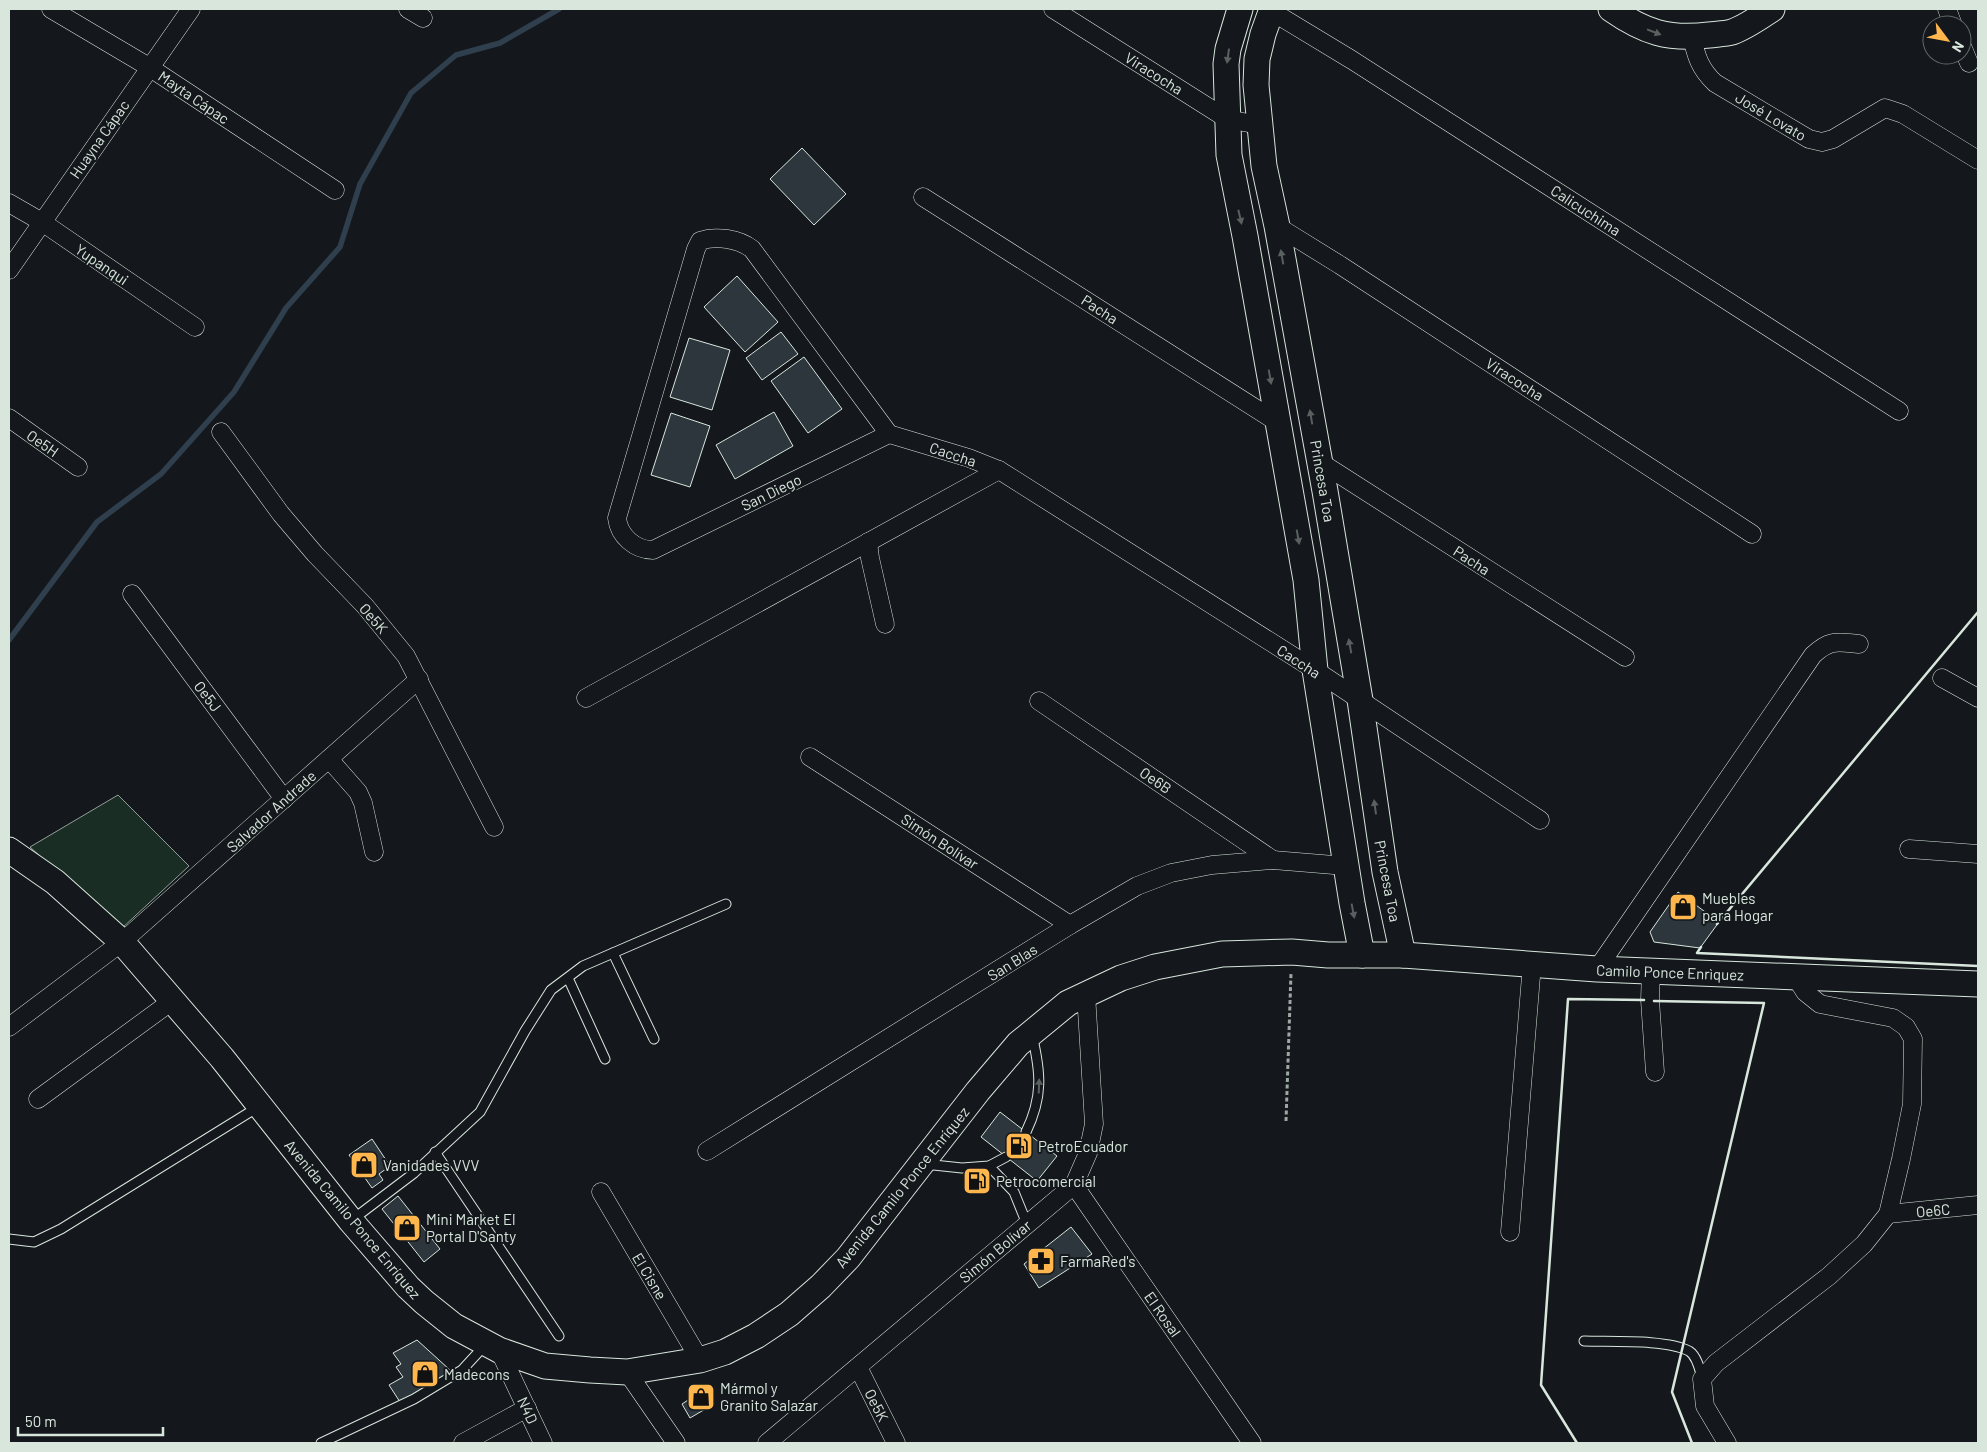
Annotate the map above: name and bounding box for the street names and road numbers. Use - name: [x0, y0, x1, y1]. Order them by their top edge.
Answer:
- street label: Viracocha: [1122, 48, 1186, 98]
- street label: Mayta Cápac: [155, 67, 233, 127]
- street label: José Lovato: [1732, 88, 1810, 144]
- street label: Huayna Cápac: [65, 96, 133, 182]
- street label: Calicuchima: [1548, 181, 1624, 239]
- street label: Yupanqui: [72, 240, 132, 288]
- street label: Pacha: [1078, 291, 1122, 327]
- street label: Viracocha: [1483, 354, 1547, 404]
- street label: Oe5H: [24, 426, 62, 460]
- street label: Caccha: [927, 438, 979, 470]
- street label: Princesa Toa: [1307, 439, 1339, 523]
- street label: San Diego: [738, 470, 804, 514]
- street label: Pacha: [1450, 542, 1494, 578]
- street label: Oe5K: [356, 599, 392, 637]
- street label: Caccha: [1274, 640, 1324, 682]
- street label: Oe5J: [191, 677, 225, 715]
- street label: Oe6B: [1137, 763, 1175, 797]
- street label: Salvador Andrade: [223, 766, 319, 856]
- street label: Simón Bolívar: [898, 809, 982, 873]
- street label: Princesa Toa: [1371, 839, 1405, 923]
- street label: San Blas: [984, 940, 1040, 984]
- street label: Camilo Ponce Enrìquez: [1596, 960, 1745, 984]
- street label: Avenida Camilo Ponce Enríquez: [831, 1103, 973, 1271]
- street label: Avenida Camilo Ponce Enríquez: [281, 1136, 425, 1302]
- street label: Oe6C: [1915, 1200, 1951, 1220]
- street label: Simón Bolívar: [955, 1215, 1035, 1286]
- street label: El Cisne: [629, 1249, 671, 1303]
- street label: El Rosal: [1141, 1288, 1185, 1340]
- street label: Oe5K: [861, 1386, 893, 1424]
- street label: N4D: [514, 1394, 542, 1426]

